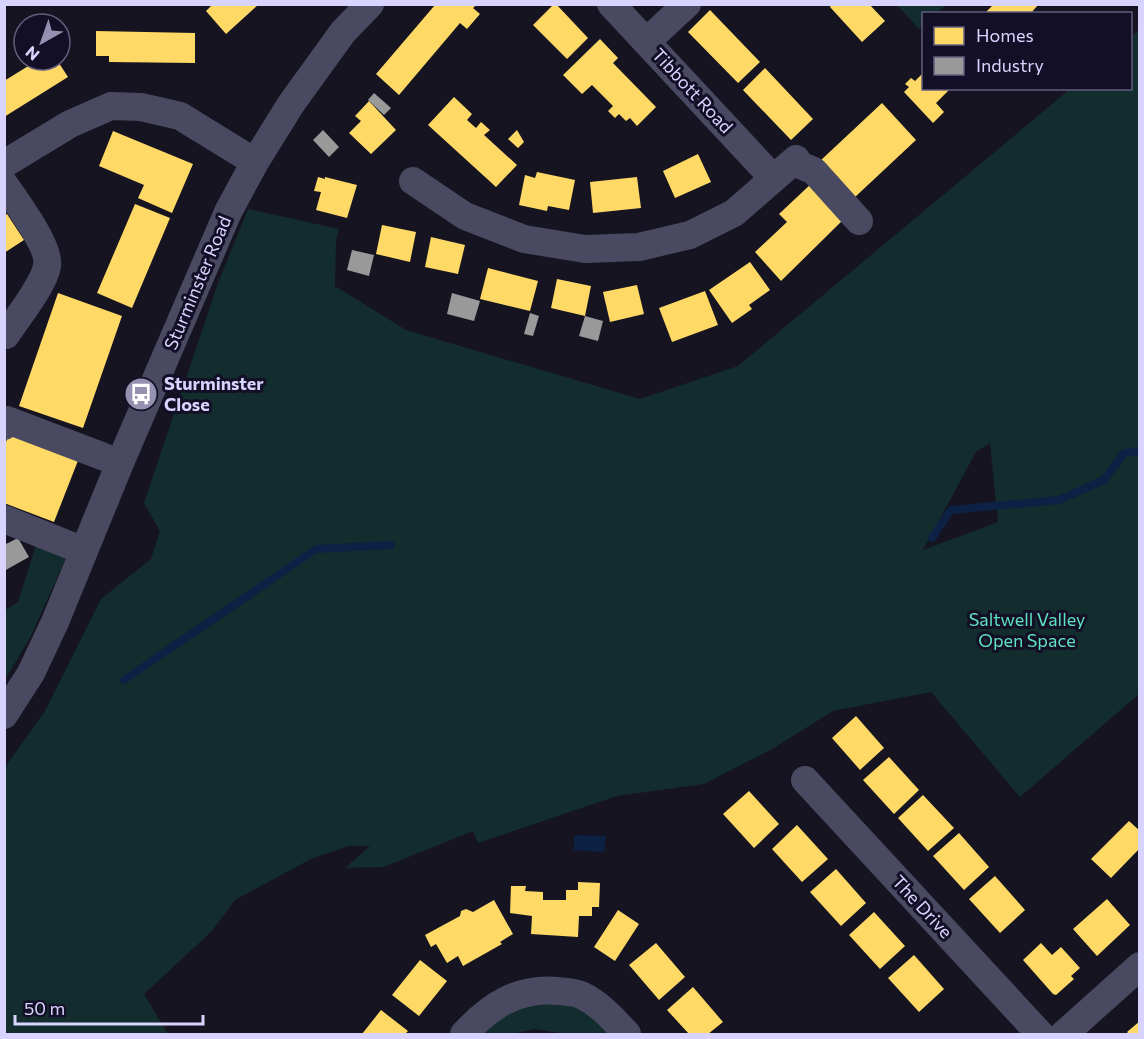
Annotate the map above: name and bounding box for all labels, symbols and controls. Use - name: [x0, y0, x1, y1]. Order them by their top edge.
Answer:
- north arrow: [12, 12, 72, 72]
- legend: [922, 12, 1132, 90]
- text: Homes: [976, 24, 1034, 46]
- text: N: [21, 43, 43, 65]
- street label: Tibbott Road: [648, 43, 738, 137]
- text: Industry: [976, 54, 1044, 76]
- street label: Sturminster Road: [159, 212, 235, 353]
- place label: Sturminster Close: [164, 372, 264, 415]
- bus stop icon: Sturminster Close: [123, 376, 159, 412]
- park label: Saltwell Valley Open Space: [969, 608, 1085, 651]
- street label: The Drive: [888, 870, 957, 942]
- scale bar: [15, 988, 202, 1026]
- text: 50 m: [24, 997, 65, 1019]

